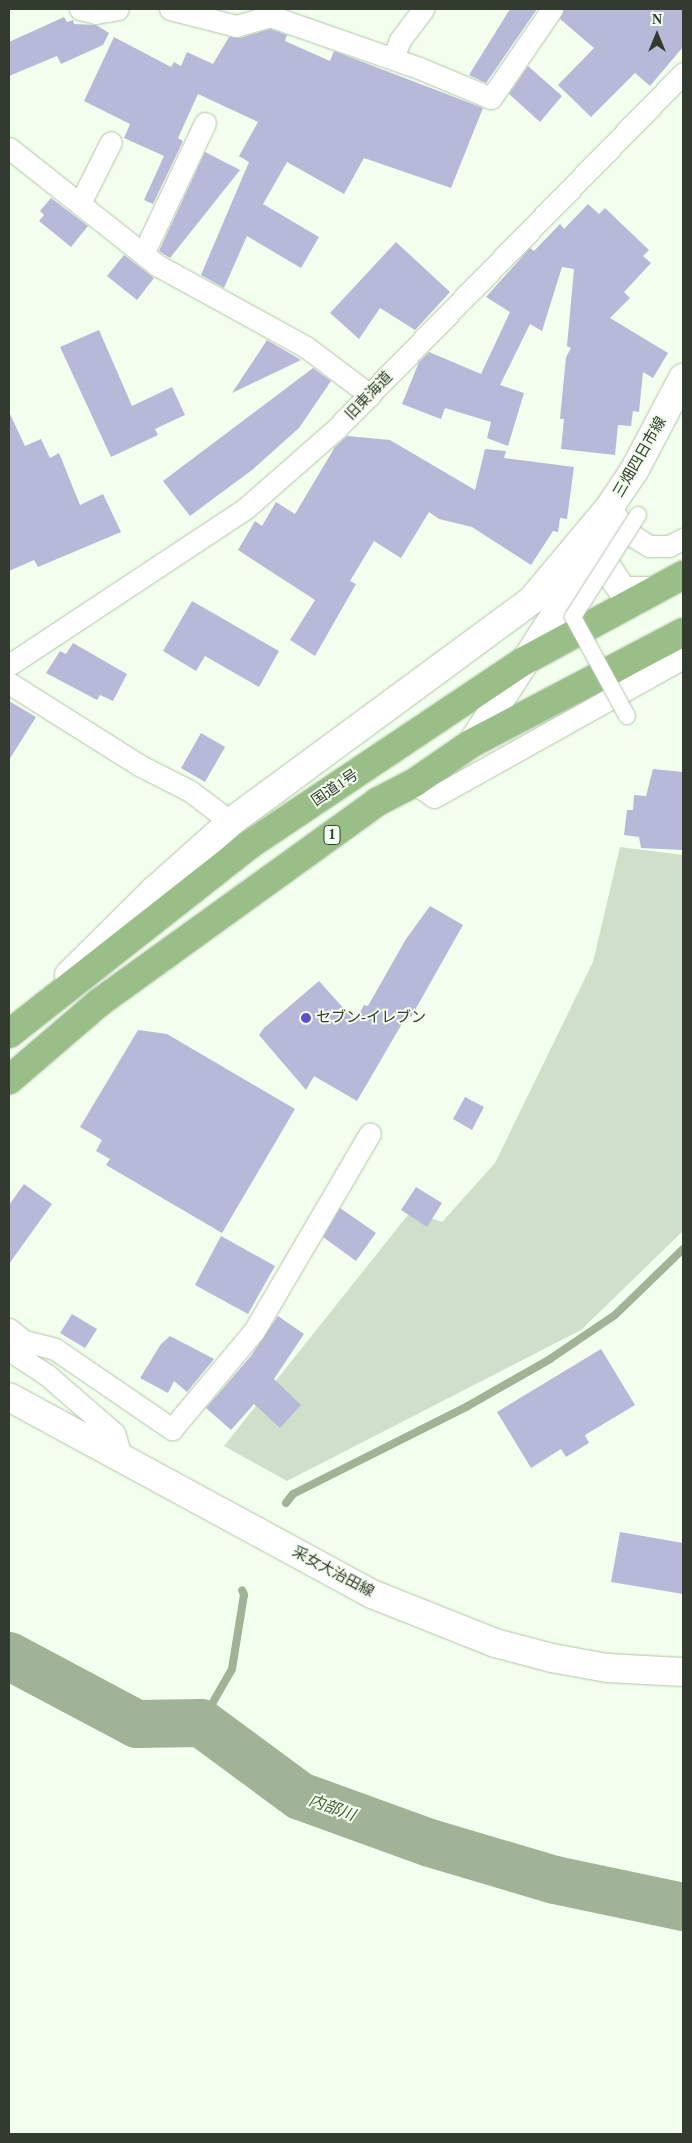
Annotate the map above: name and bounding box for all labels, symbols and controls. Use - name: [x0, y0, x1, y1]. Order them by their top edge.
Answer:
- north arrow: [632, 10, 682, 60]
- text: N: [652, 12, 662, 27]
- street label: 旧東海道: [342, 368, 396, 424]
- street label: 三畑四日市線: [610, 414, 670, 500]
- street label: 国道1号: [308, 766, 362, 810]
- road number: 1: [323, 824, 341, 846]
- place label: セブン-イレブン: [316, 1009, 426, 1027]
- marker: セブン-イレブン: [300, 1012, 312, 1024]
- street label: 采女大治田線: [289, 1543, 377, 1601]
- water label: 内部川: [306, 1791, 358, 1825]

